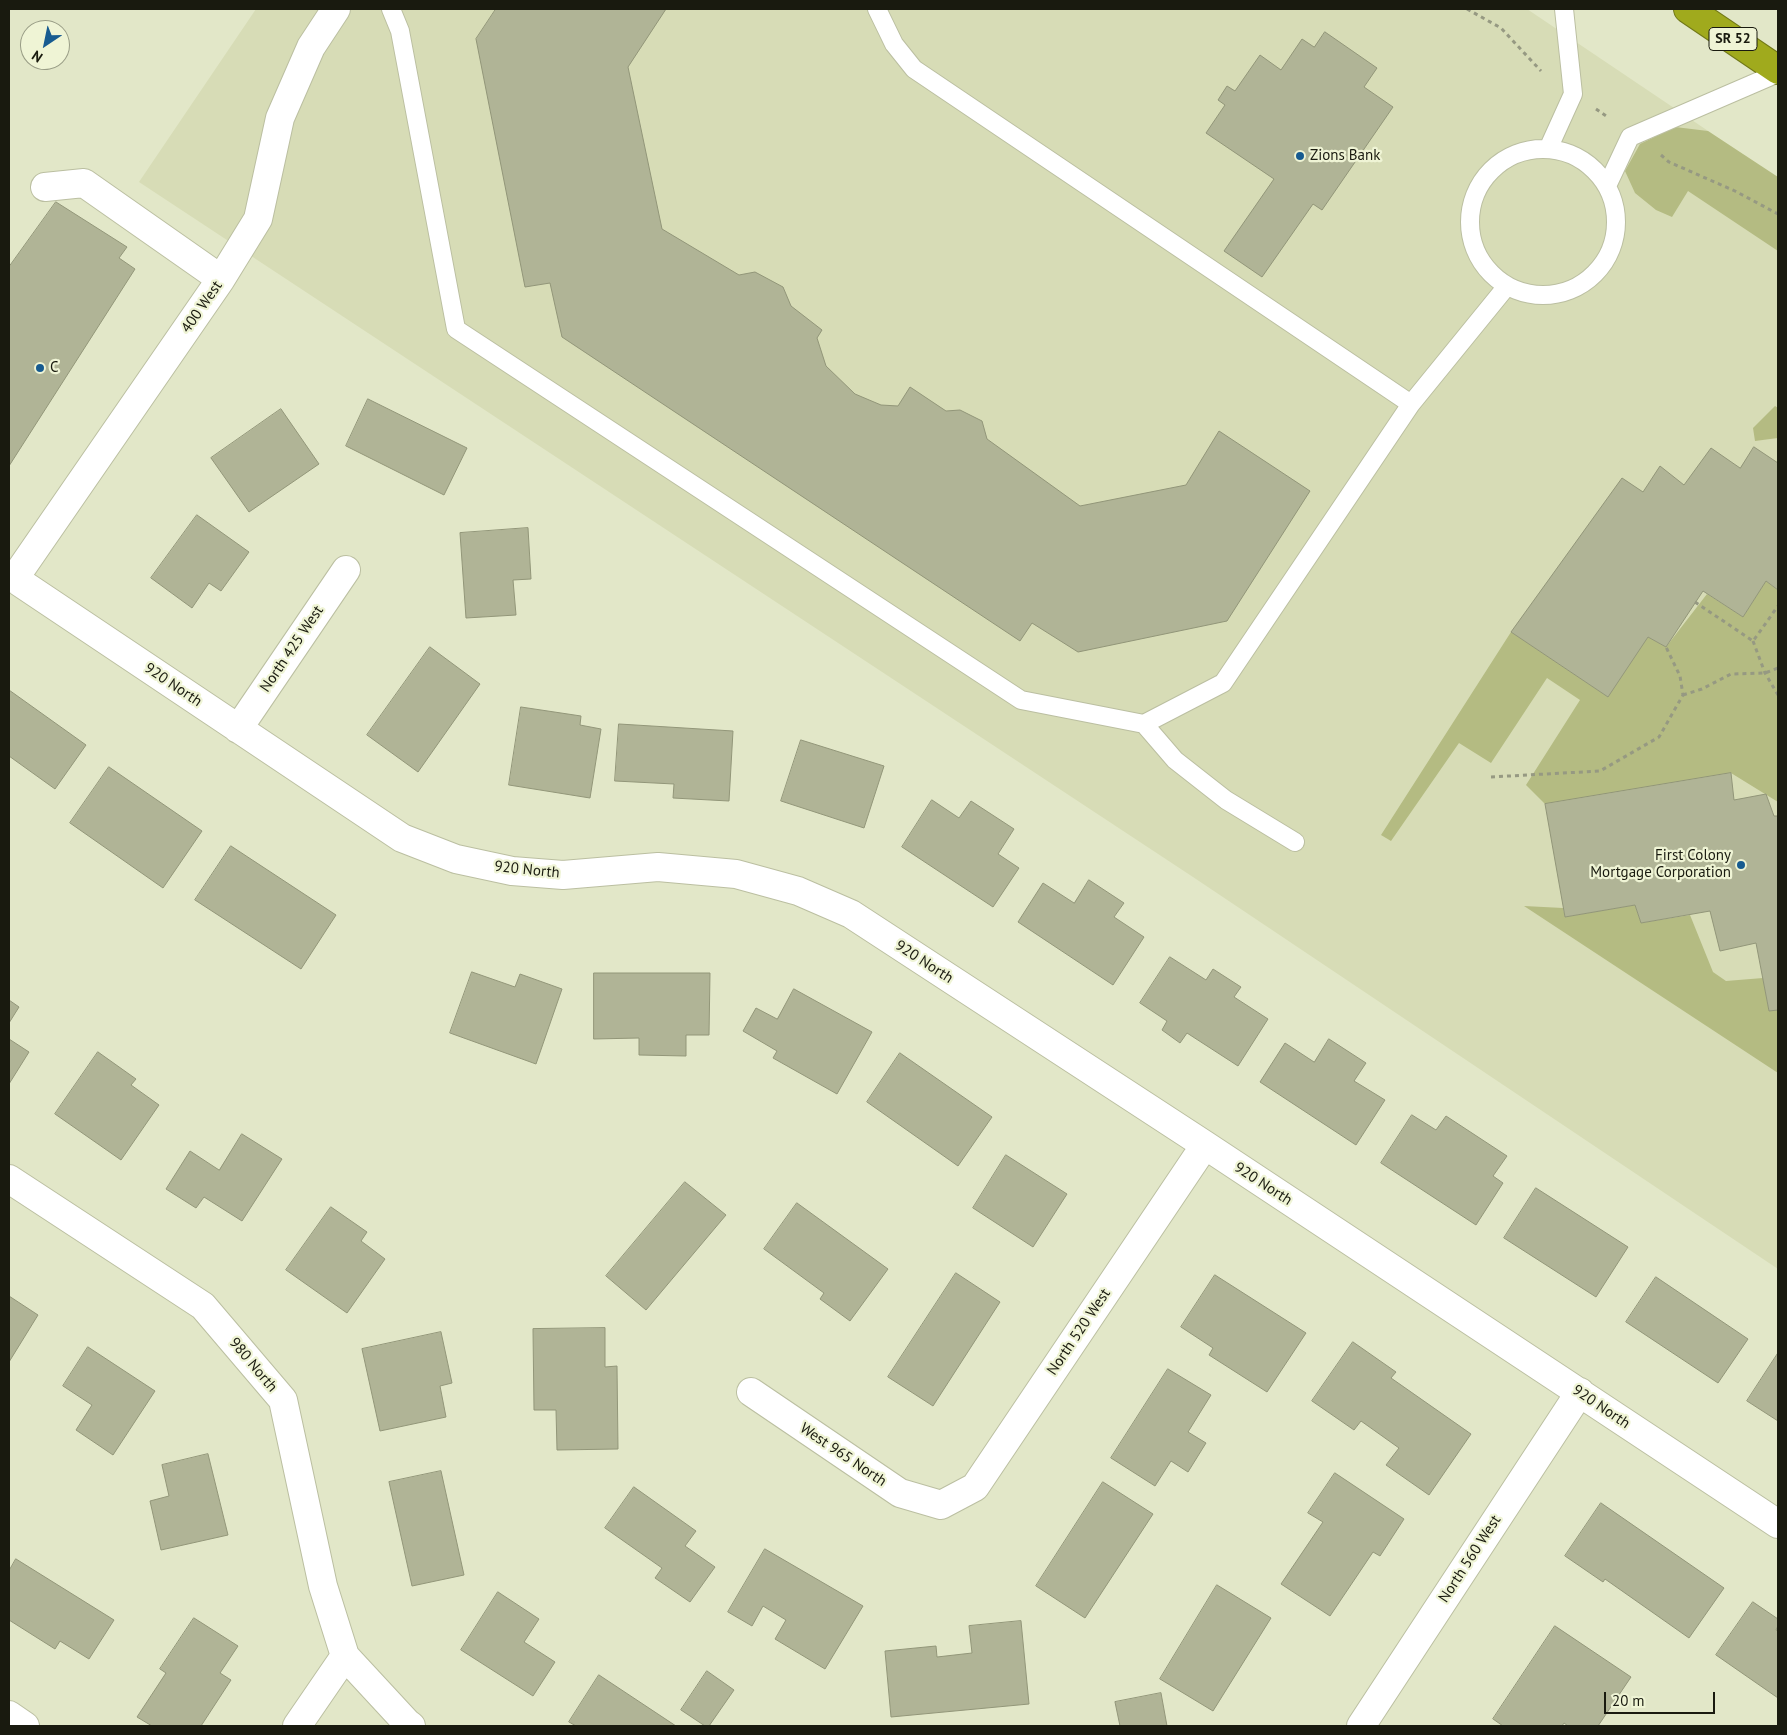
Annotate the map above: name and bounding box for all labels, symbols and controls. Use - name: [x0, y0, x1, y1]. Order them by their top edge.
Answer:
- north arrow: [20, 20, 70, 70]
- road number: SR 52: [1709, 28, 1757, 50]
- text: N: [28, 47, 46, 67]
- place label: Zions Bank: [1310, 147, 1380, 165]
- marker: Zions Bank: [1294, 150, 1306, 162]
- street label: 400 West: [178, 278, 226, 336]
- place label: C: [50, 359, 59, 377]
- marker: C: [34, 362, 46, 374]
- street label: North 425 West: [256, 602, 328, 696]
- street label: 920 North: [141, 659, 205, 711]
- place label: First Colony Mortgage Corporation: [1590, 847, 1731, 882]
- street label: 920 North: [493, 858, 561, 882]
- marker: First Colony Mortgage Corporation: [1735, 859, 1747, 871]
- street label: 920 North: [892, 937, 956, 987]
- street label: 920 North: [1231, 1159, 1295, 1209]
- street label: North 520 West: [1043, 1285, 1115, 1379]
- street label: 980 North: [225, 1334, 281, 1396]
- street label: 920 North: [1569, 1381, 1633, 1433]
- street label: West 965 North: [796, 1419, 890, 1491]
- street label: North 560 West: [1435, 1512, 1505, 1606]
- scale bar: [1607, 1682, 1718, 1714]
- text: 20 m: [1612, 1691, 1645, 1710]

